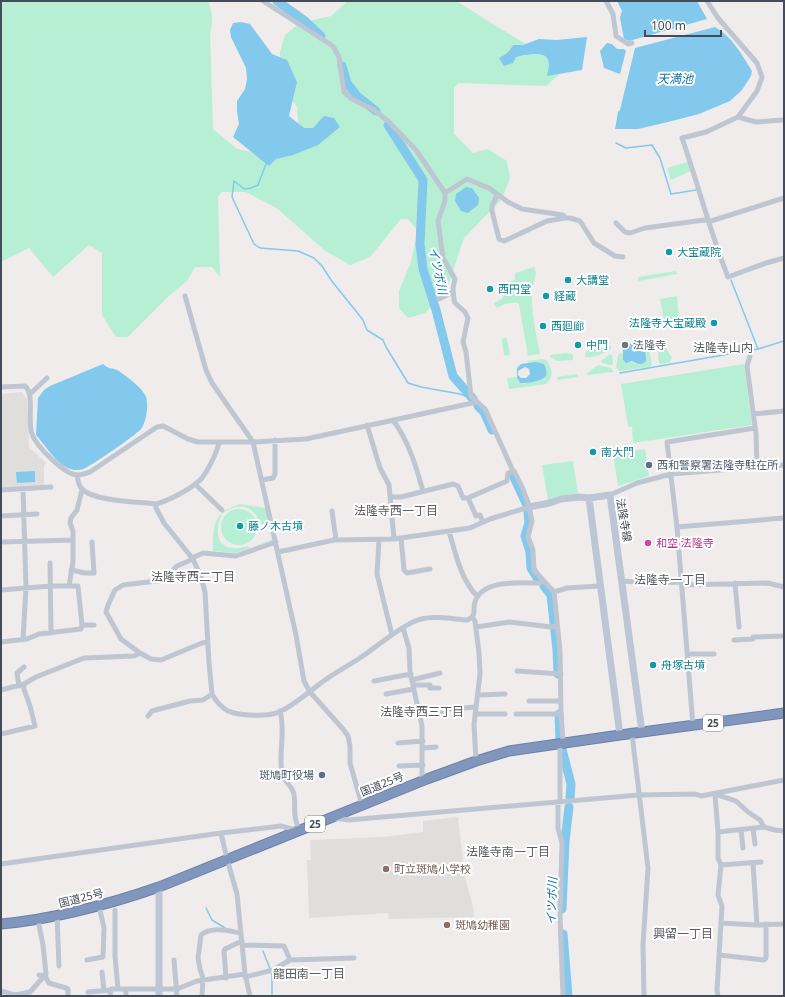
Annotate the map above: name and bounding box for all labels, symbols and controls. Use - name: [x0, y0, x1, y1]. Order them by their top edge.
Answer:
- scale bar: [645, 12, 721, 38]
- text: 100 m: [651, 17, 686, 34]
- water label: 天満池: [657, 70, 694, 87]
- place label: 大宝蔵院: [677, 244, 721, 259]
- water label: イツボ川: [425, 246, 452, 298]
- marker: 大宝蔵院: [664, 247, 674, 257]
- place label: 大講堂: [576, 272, 609, 287]
- marker: 大講堂: [563, 275, 573, 285]
- place label: 西円堂: [498, 281, 531, 296]
- marker: 西円堂: [485, 284, 495, 294]
- place label: 経蔵: [554, 288, 576, 303]
- marker: 経蔵: [541, 291, 551, 301]
- place label: 法隆寺大宝蔵殿: [629, 315, 706, 330]
- place label: 西廻廊: [551, 318, 584, 333]
- marker: 法隆寺大宝蔵殿: [709, 318, 719, 328]
- marker: 西廻廊: [538, 321, 548, 331]
- place label: 中門: [586, 337, 608, 352]
- place label: 法隆寺: [633, 337, 666, 352]
- district label: 法隆寺山内: [693, 339, 753, 356]
- marker: 中門: [573, 340, 583, 350]
- marker: 法隆寺: [620, 340, 630, 350]
- place label: 南大門: [601, 444, 634, 459]
- marker: 南大門: [588, 447, 598, 457]
- place label: 西和警察署法隆寺駐在所: [657, 457, 779, 472]
- marker: 西和警察署法隆寺駐在所: [644, 460, 654, 470]
- street label: 法隆寺線: [613, 497, 636, 543]
- district label: 法隆寺西一丁目: [354, 502, 438, 519]
- place label: 藤ノ木古墳: [248, 518, 303, 533]
- marker: 藤ノ木古墳: [235, 521, 245, 531]
- place label: 和空 法隆寺: [656, 535, 714, 550]
- marker: 和空 法隆寺: [643, 538, 653, 548]
- district label: 法隆寺西二丁目: [151, 568, 235, 585]
- district label: 法隆寺一丁目: [634, 571, 706, 588]
- place label: 舟塚古墳: [661, 657, 705, 672]
- marker: 舟塚古墳: [648, 660, 658, 670]
- district label: 法隆寺西三丁目: [380, 703, 464, 720]
- road number: 25: [703, 715, 723, 731]
- place label: 斑鳩町役場: [259, 767, 314, 782]
- street label: 国道25号: [358, 768, 406, 799]
- marker: 斑鳩町役場: [317, 770, 327, 780]
- road number: 25: [305, 816, 325, 832]
- district label: 法隆寺南一丁目: [466, 843, 550, 860]
- place label: 町立斑鳩小学校: [394, 861, 471, 876]
- marker: 町立斑鳩小学校: [381, 864, 391, 874]
- water label: イツボ川: [542, 875, 561, 925]
- street label: 国道25号: [57, 885, 105, 910]
- place label: 斑鳩幼稚園: [455, 917, 510, 932]
- marker: 斑鳩幼稚園: [442, 920, 452, 930]
- district label: 興留一丁目: [653, 925, 713, 942]
- district label: 龍田南一丁目: [273, 965, 345, 982]

